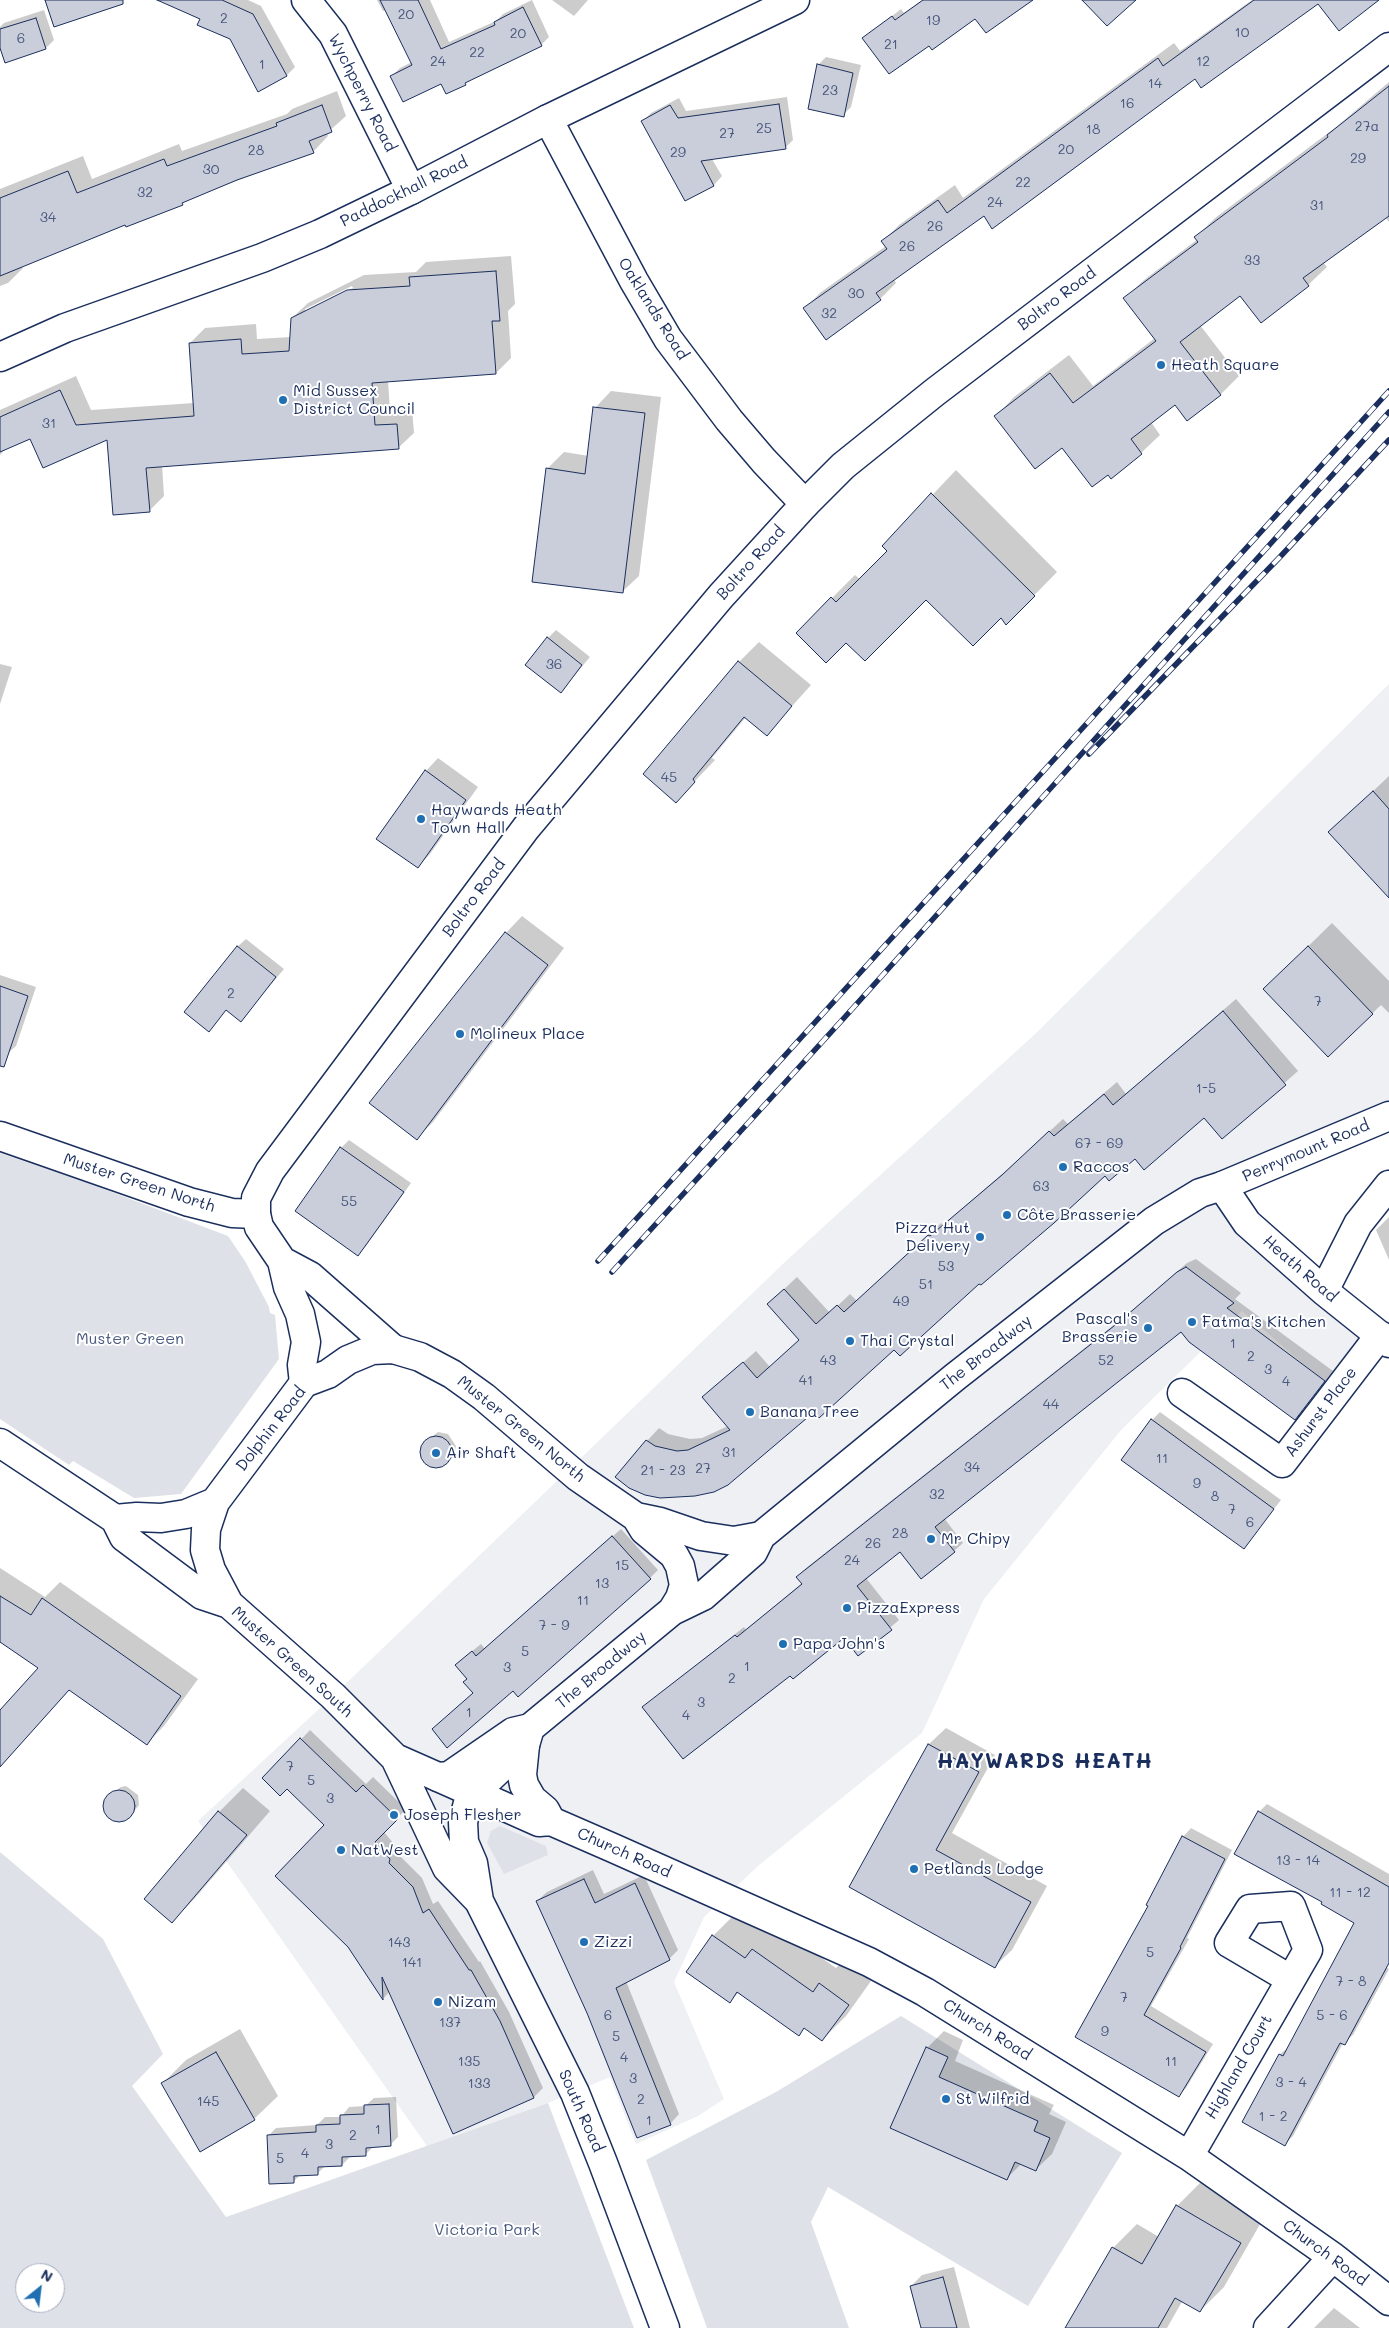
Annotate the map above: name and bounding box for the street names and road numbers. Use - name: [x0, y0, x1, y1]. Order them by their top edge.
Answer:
- street label: Wychperry Road: [324, 31, 400, 155]
- street label: Paddockhall Road: [337, 153, 471, 231]
- street label: Oaklands Road: [614, 254, 692, 364]
- street label: Boltro Road: [1014, 263, 1100, 335]
- street label: Boltro Road: [713, 522, 789, 604]
- street label: Boltro Road: [438, 855, 510, 941]
- street label: Perrymount Road: [1240, 1116, 1372, 1186]
- street label: Muster Green North: [61, 1149, 217, 1217]
- street label: Heath Road: [1259, 1231, 1341, 1307]
- street label: The Broadway: [936, 1311, 1036, 1395]
- street label: Ashurst Place: [1281, 1363, 1361, 1461]
- street label: Muster Green North: [453, 1372, 589, 1486]
- street label: Dolphin Road: [232, 1383, 310, 1475]
- street label: Muster Green South: [227, 1603, 357, 1721]
- street label: The Broadway: [552, 1627, 650, 1713]
- street label: Church Road: [574, 1824, 674, 1882]
- street label: Church Road: [939, 1995, 1035, 2065]
- street label: Highland Court: [1201, 2011, 1277, 2123]
- street label: South Road: [554, 2067, 608, 2155]
- street label: Church Road: [1279, 2216, 1371, 2290]

